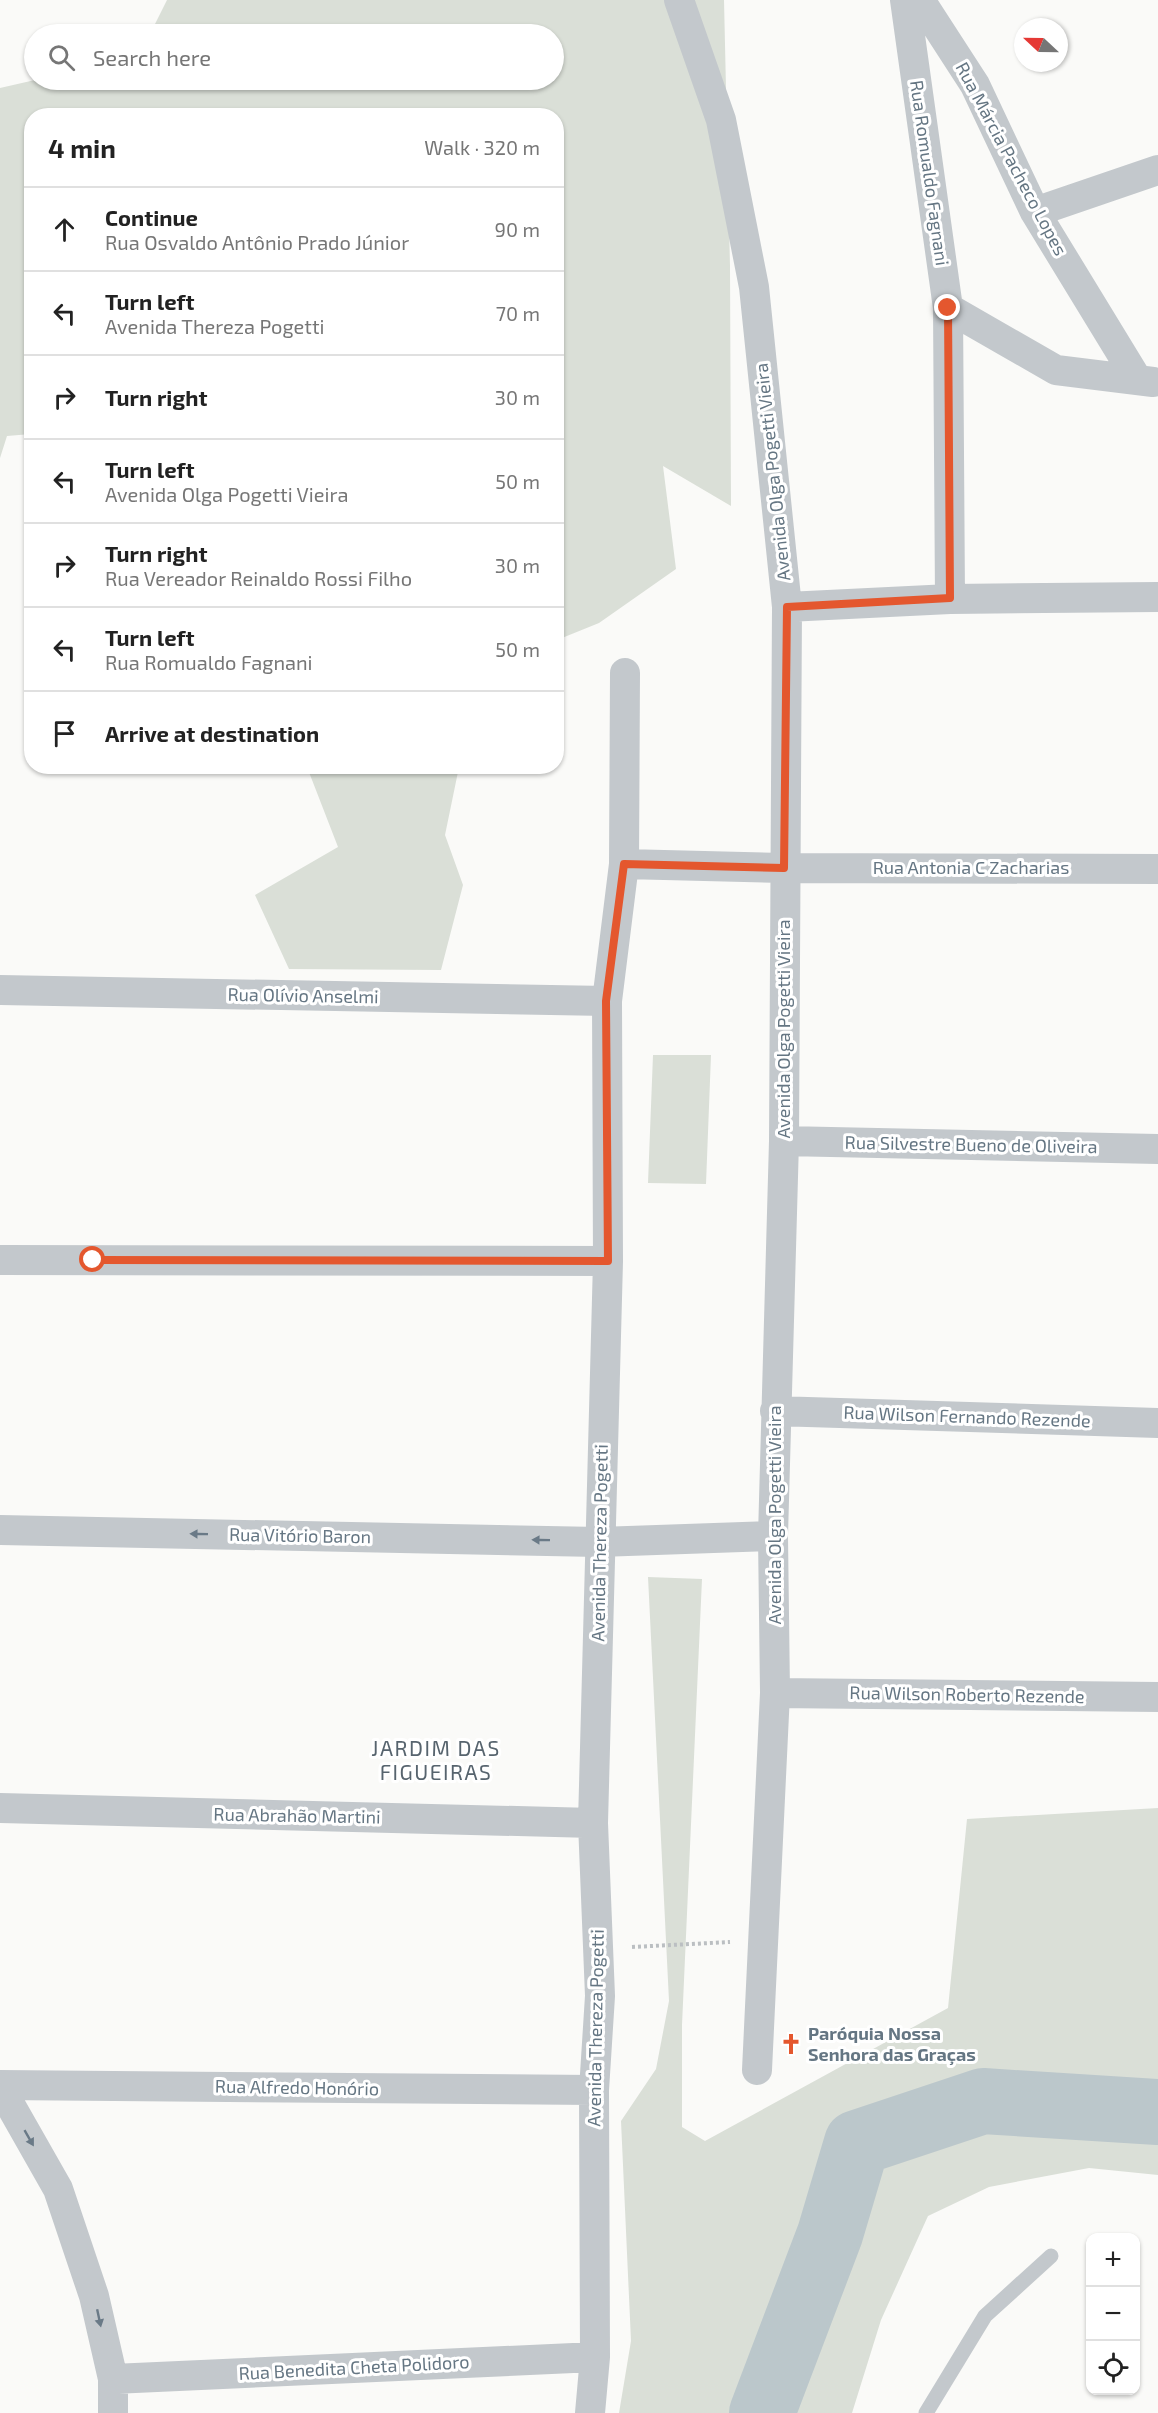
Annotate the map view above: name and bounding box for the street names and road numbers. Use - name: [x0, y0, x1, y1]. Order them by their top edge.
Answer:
- street label: Rua Márcia Pacheco Lopes: [951, 58, 1072, 259]
- street label: Rua Romualdo Fagnani: [906, 79, 954, 267]
- street label: Avenida Olga Pogetti Vieira: [750, 362, 794, 582]
- street label: Rua Antonia C Zacharias: [873, 856, 1069, 878]
- street label: Avenida Olga Pogetti Vieira: [772, 919, 794, 1139]
- street label: Rua Olívio Anselmi: [227, 983, 379, 1007]
- street label: Rua Silvestre Bueno de Oliveira: [844, 1131, 1098, 1157]
- street label: Rua Wilson Fernando Rezende: [843, 1401, 1091, 1431]
- street label: Avenida Olga Pogetti Vieira: [763, 1405, 785, 1625]
- street label: Avenida Thereza Pogetti: [586, 1444, 612, 1642]
- street label: Rua Vitório Baron: [229, 1523, 371, 1547]
- street label: Rua Wilson Roberto Rezende: [849, 1681, 1085, 1707]
- street label: Rua Abrahão Martini: [213, 1803, 381, 1827]
- street label: Avenida Thereza Pogetti: [582, 1929, 608, 2127]
- street label: Rua Alfredo Honório: [215, 2075, 379, 2099]
- street label: Rua Benedita Cheta Polidoro: [238, 2350, 470, 2384]

